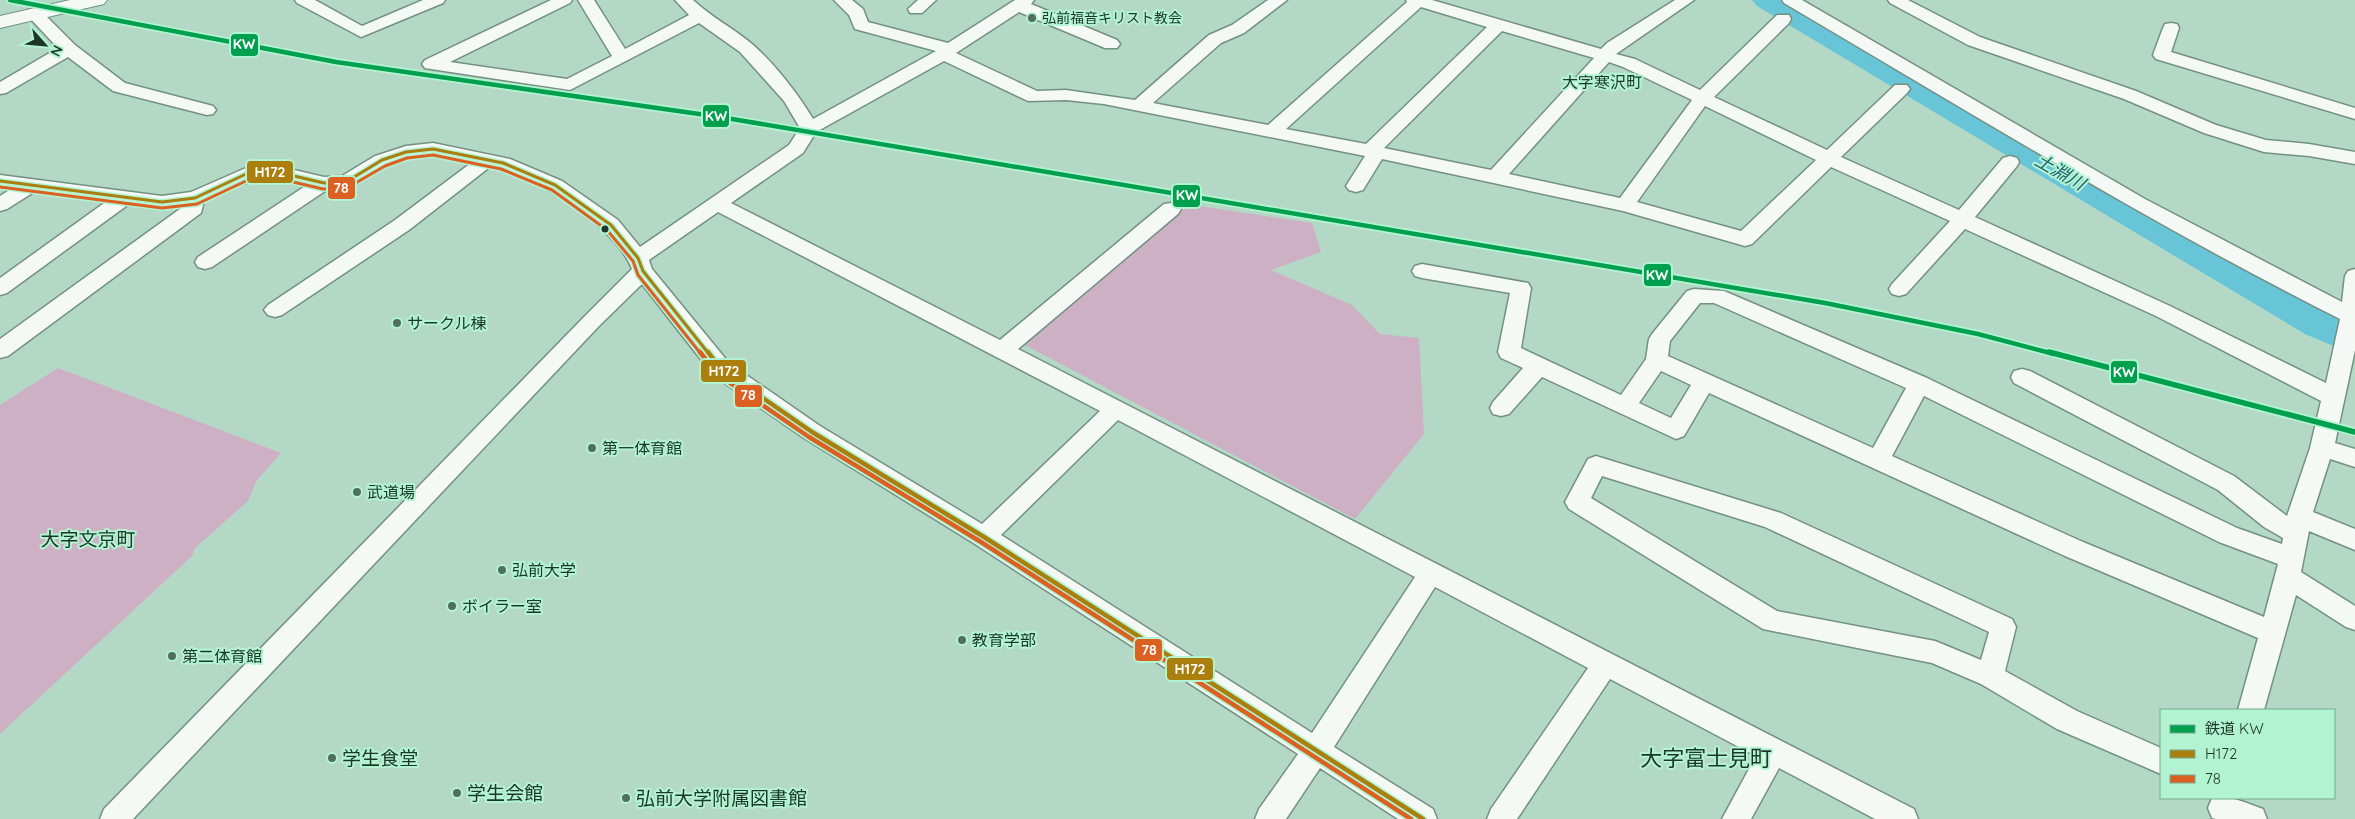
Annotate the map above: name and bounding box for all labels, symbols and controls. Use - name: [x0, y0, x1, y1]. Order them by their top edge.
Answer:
- place label: 弘前福音キリスト教会: [1042, 9, 1182, 27]
- marker: 弘前福音キリスト教会: [1026, 12, 1038, 24]
- north arrow: [20, 20, 70, 70]
- line badge: KW: [230, 33, 259, 57]
- text: KW: [233, 35, 255, 53]
- text: N: [46, 42, 67, 60]
- district label: 大字寒沢町: [1562, 72, 1642, 92]
- line badge: KW: [702, 104, 730, 128]
- text: KW: [705, 107, 727, 125]
- water label: 土淵川: [2031, 148, 2091, 196]
- line badge: H172: [246, 160, 294, 184]
- text: H172: [254, 163, 286, 181]
- line badge: 78: [327, 176, 356, 200]
- text: 78: [333, 179, 349, 197]
- line badge: KW: [1172, 184, 1201, 208]
- text: KW: [1176, 186, 1198, 204]
- unlabelled marker: [600, 224, 610, 234]
- line badge: KW: [1643, 263, 1672, 287]
- text: KW: [1646, 266, 1668, 284]
- place label: サークル棟: [407, 313, 487, 333]
- marker: サークル棟: [391, 317, 403, 329]
- line badge: H172: [700, 359, 747, 383]
- line badge: KW: [2110, 360, 2138, 384]
- text: H172: [708, 362, 740, 380]
- text: KW: [2113, 363, 2135, 381]
- line badge: 78: [734, 384, 763, 408]
- text: 78: [740, 386, 756, 404]
- place label: 第一体育館: [602, 438, 682, 458]
- marker: 第一体育館: [586, 442, 598, 454]
- place label: 武道場: [367, 482, 415, 502]
- marker: 武道場: [351, 486, 363, 498]
- district label: 大字文京町: [40, 527, 136, 551]
- place label: 弘前大学: [512, 560, 576, 580]
- marker: 弘前大学: [496, 564, 508, 576]
- place label: ボイラー室: [462, 596, 542, 616]
- marker: ボイラー室: [446, 600, 458, 612]
- place label: 教育学部: [972, 630, 1036, 650]
- marker: 教育学部: [956, 634, 968, 646]
- line badge: 78: [1134, 638, 1163, 662]
- text: 78: [1141, 641, 1157, 659]
- place label: 第二体育館: [182, 646, 262, 666]
- marker: 第二体育館: [166, 650, 178, 662]
- line badge: H172: [1166, 657, 1214, 681]
- text: H172: [1174, 660, 1206, 678]
- legend: [2160, 709, 2335, 799]
- text: 鉄道 KW: [2205, 719, 2264, 738]
- district label: 大字富士見町: [1640, 744, 1772, 772]
- text: H172: [2205, 744, 2237, 763]
- place label: 学生食堂: [342, 746, 418, 770]
- marker: 学生食堂: [326, 752, 338, 764]
- text: 78: [2205, 769, 2221, 788]
- place label: 学生会館: [467, 781, 543, 805]
- place label: 弘前大学附属図書館: [636, 786, 807, 810]
- marker: 学生会館: [451, 787, 463, 799]
- marker: 弘前大学附属図書館: [620, 792, 632, 804]

